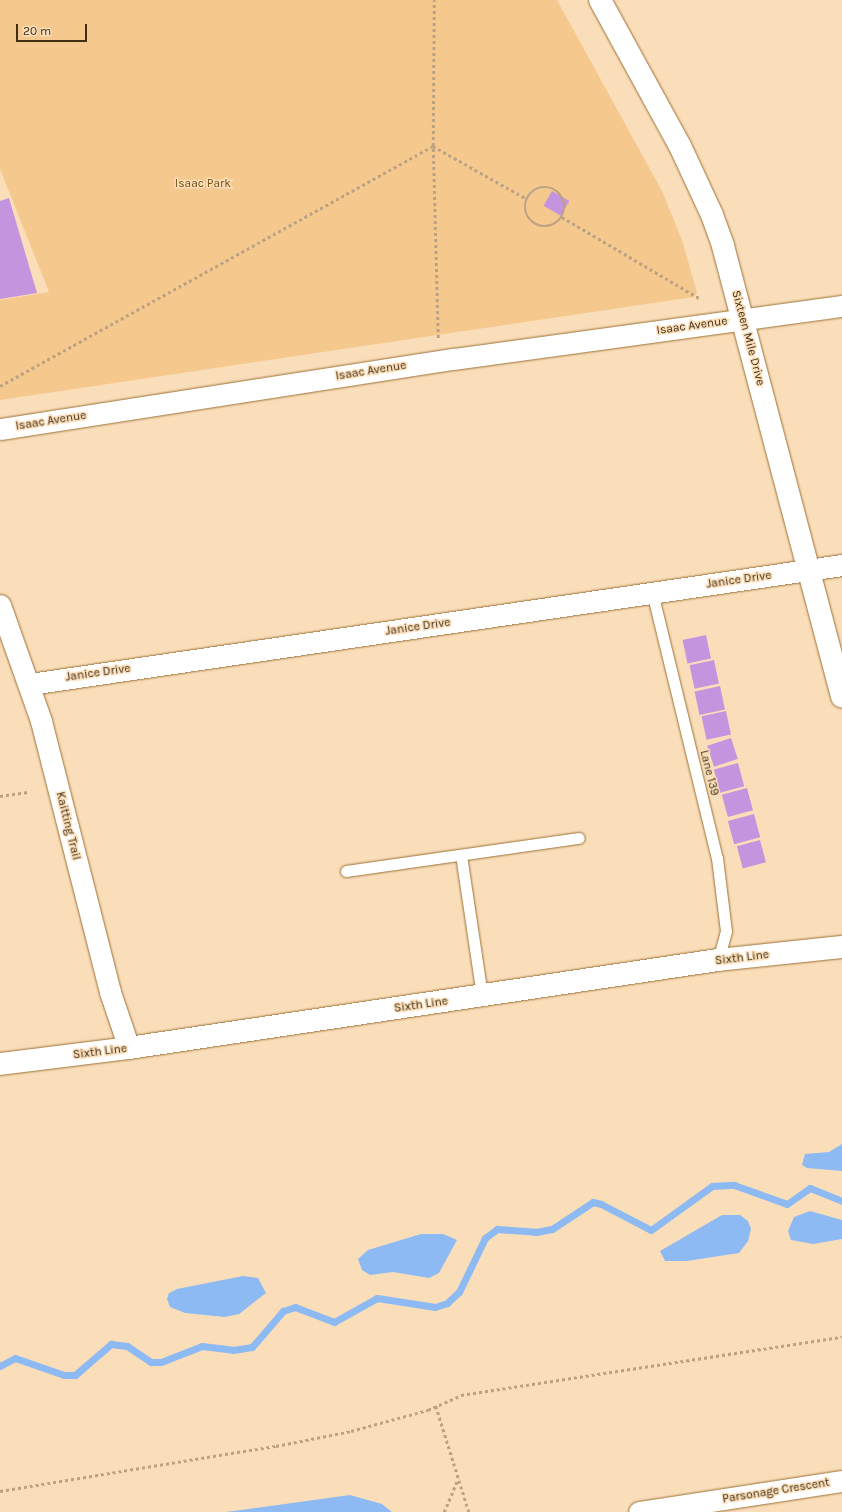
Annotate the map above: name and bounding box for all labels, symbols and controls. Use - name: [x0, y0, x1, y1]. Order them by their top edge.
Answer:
- scale bar: [18, 16, 89, 42]
- text: 20 m: [23, 24, 51, 38]
- park label: Isaac Park: [175, 177, 231, 191]
- street label: Sixteen Mile Drive: [728, 289, 768, 387]
- street label: Isaac Avenue: [656, 314, 728, 338]
- street label: Isaac Avenue: [335, 358, 407, 384]
- street label: Isaac Avenue: [15, 408, 87, 434]
- street label: Janice Drive: [706, 568, 772, 592]
- street label: Janice Drive: [385, 615, 451, 639]
- street label: Janice Drive: [65, 661, 131, 685]
- street label: Lane 139: [696, 749, 722, 797]
- street label: Kaitting Trail: [53, 790, 83, 862]
- street label: Sixth Line: [714, 948, 770, 968]
- street label: Sixth Line: [393, 994, 449, 1016]
- street label: Sixth Line: [72, 1042, 128, 1062]
- street label: Parsonage Crescent: [721, 1475, 831, 1507]

